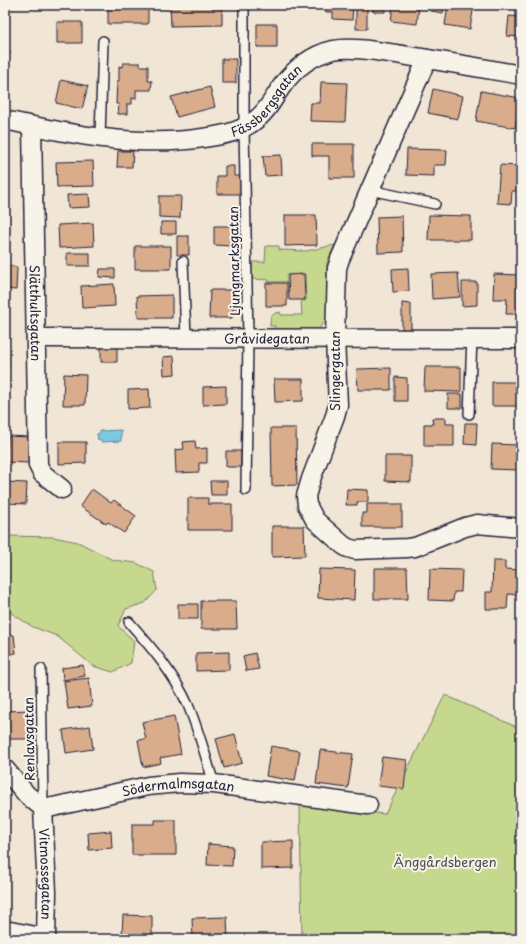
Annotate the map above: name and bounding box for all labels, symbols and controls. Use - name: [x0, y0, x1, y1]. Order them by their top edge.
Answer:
- street label: Fässbergsgatan: [228, 60, 305, 141]
- street label: Ljungmarksgatan: [223, 206, 244, 316]
- street label: Slätthultsgatan: [25, 265, 46, 361]
- street label: Gråvidegatan: [224, 328, 310, 348]
- street label: Slingergatan: [325, 331, 344, 411]
- street label: Renlavsgatan: [18, 697, 39, 781]
- street label: Södermalmsgatan: [120, 773, 236, 801]
- street label: Vitmossegatan: [35, 828, 57, 920]
- park label: Änggårdsbergen: [393, 852, 497, 871]

